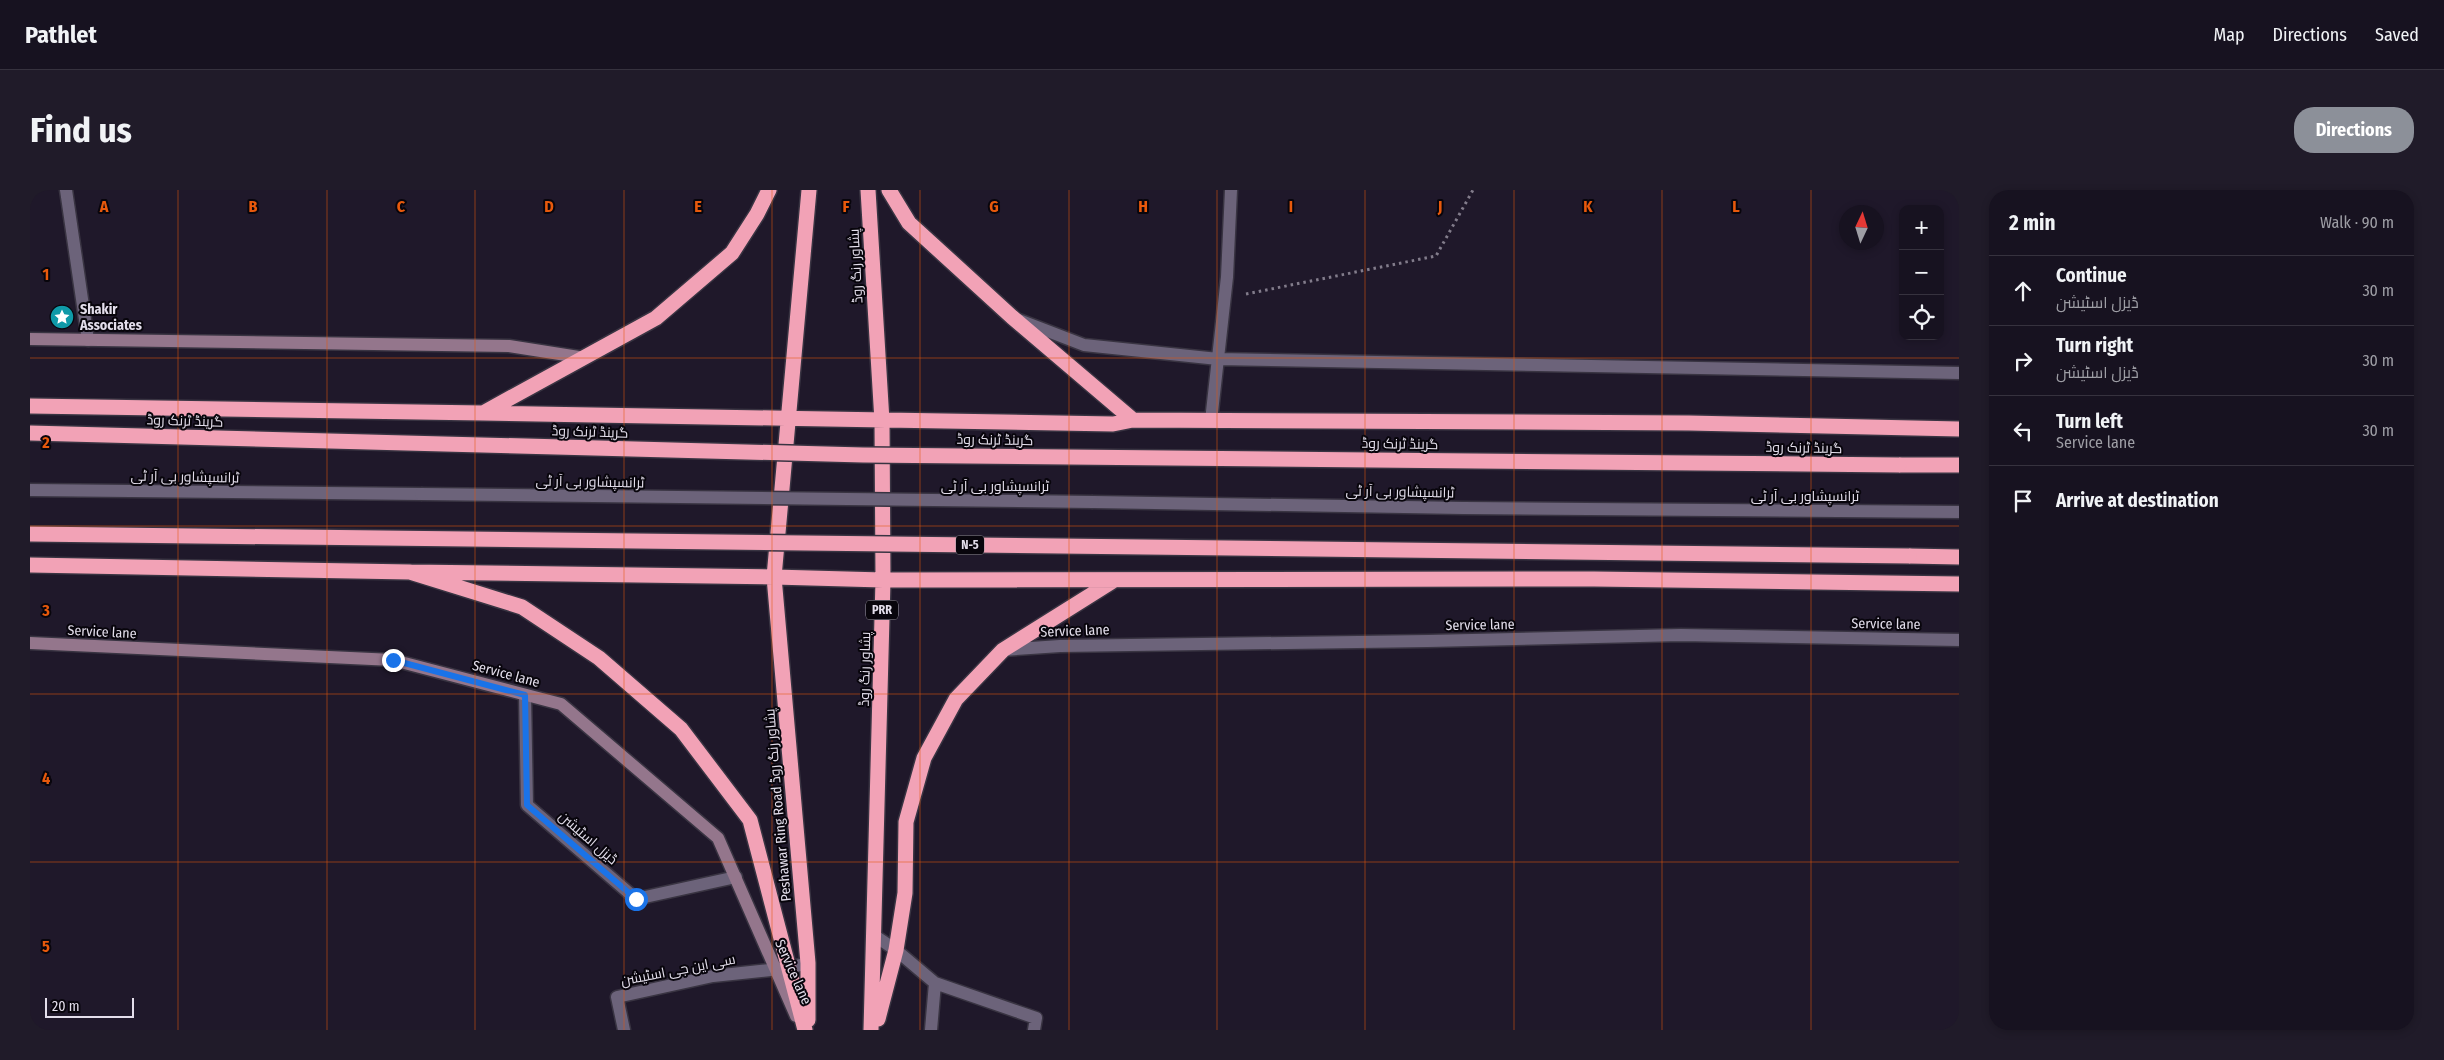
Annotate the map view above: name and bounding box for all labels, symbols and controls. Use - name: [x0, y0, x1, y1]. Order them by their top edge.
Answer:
- text: Pathlet: [25, 21, 97, 49]
- text: Map: [2213, 24, 2245, 46]
- text: Directions: [2273, 24, 2347, 46]
- text: Saved: [2375, 24, 2419, 46]
- button: Directions: [2294, 107, 2414, 153]
- text: Find us: [30, 109, 132, 151]
- text: A: [99, 197, 109, 216]
- text: B: [249, 197, 258, 216]
- text: C: [397, 197, 406, 216]
- text: D: [544, 197, 554, 216]
- text: E: [694, 197, 702, 216]
- text: F: [842, 197, 850, 216]
- text: G: [989, 197, 999, 216]
- text: H: [1138, 197, 1148, 216]
- text: I: [1289, 197, 1293, 216]
- text: J: [1437, 197, 1442, 216]
- text: K: [1583, 197, 1593, 216]
- text: L: [1732, 197, 1740, 216]
- north arrow: [1839, 205, 1884, 250]
- map controls: [1899, 205, 1944, 340]
- button: +: [1899, 205, 1944, 250]
- text: 2 min: [2009, 210, 2056, 236]
- text: Walk · 90 m: [2320, 213, 2394, 232]
- street label: پشاور رنگ روڈ: [846, 228, 867, 304]
- button: −: [1899, 250, 1944, 295]
- text: Continue: [2056, 264, 2127, 287]
- text: 1: [43, 265, 49, 284]
- icon: ahead: [2009, 277, 2037, 305]
- text: 30 m: [2362, 281, 2394, 300]
- text: ڈیزل اسٹیشن: [2056, 293, 2139, 312]
- button: locate: [1899, 295, 1944, 340]
- place label: Shakir Associates: [79, 301, 142, 334]
- place icon: Shakir Associates: [49, 304, 75, 330]
- text: Turn right: [2056, 334, 2133, 357]
- icon: right: [2009, 347, 2037, 375]
- text: 30 m: [2362, 351, 2394, 370]
- text: ڈیزل اسٹیشن: [2056, 363, 2139, 382]
- text: Turn left: [2056, 410, 2123, 433]
- street label: گرینڈ ٹرنک روڈ: [146, 411, 224, 431]
- icon: left: [2009, 417, 2037, 445]
- text: 30 m: [2362, 421, 2394, 440]
- street label: گرینڈ ٹرنک روڈ: [551, 422, 629, 442]
- street label: گرینڈ ٹرنک روڈ: [956, 431, 1034, 449]
- text: 2: [41, 433, 50, 452]
- text: Service lane: [2056, 433, 2135, 452]
- street label: گرینڈ ٹرنک روڈ: [1361, 435, 1439, 453]
- street label: گرینڈ ٹرنک روڈ: [1765, 439, 1843, 457]
- street label: ٹرانسپشاور بی آر ٹی: [131, 468, 240, 487]
- street label: ٹرانسپشاور بی آر ٹی: [536, 473, 645, 492]
- street label: ٹرانسپشاور بی آر ٹی: [941, 478, 1050, 496]
- street label: ٹرانسپشاور بی آر ٹی: [1346, 483, 1455, 502]
- icon: arrive: [2009, 487, 2037, 515]
- street label: ٹرانسپشاور بی آر ٹی: [1751, 488, 1860, 506]
- text: Arrive at destination: [2056, 489, 2219, 512]
- road number: N-5: [956, 536, 984, 554]
- road number: PRR: [866, 600, 898, 620]
- text: 3: [41, 601, 50, 620]
- street label: Service lane: [1851, 615, 1921, 633]
- street label: Service lane: [1445, 616, 1515, 634]
- street label: Service lane: [1040, 621, 1110, 641]
- street label: Service lane: [67, 622, 137, 642]
- street label: پشاور رنگ روڈ: [856, 631, 875, 707]
- route end: [382, 649, 405, 672]
- street label: Service lane: [470, 657, 542, 691]
- street label: Peshawar Ring Road پشاور رنگ روڈ: [761, 708, 796, 902]
- text: 4: [42, 769, 50, 788]
- street label: ڈیزل اسٹیشن: [555, 808, 621, 868]
- route start: [625, 888, 648, 911]
- text: 5: [42, 937, 50, 956]
- street label: Service lane: [771, 937, 815, 1007]
- street label: سی این جی اسٹیشن: [619, 951, 737, 989]
- scale bar: [45, 995, 134, 1018]
- text: 20 m: [52, 998, 80, 1015]

